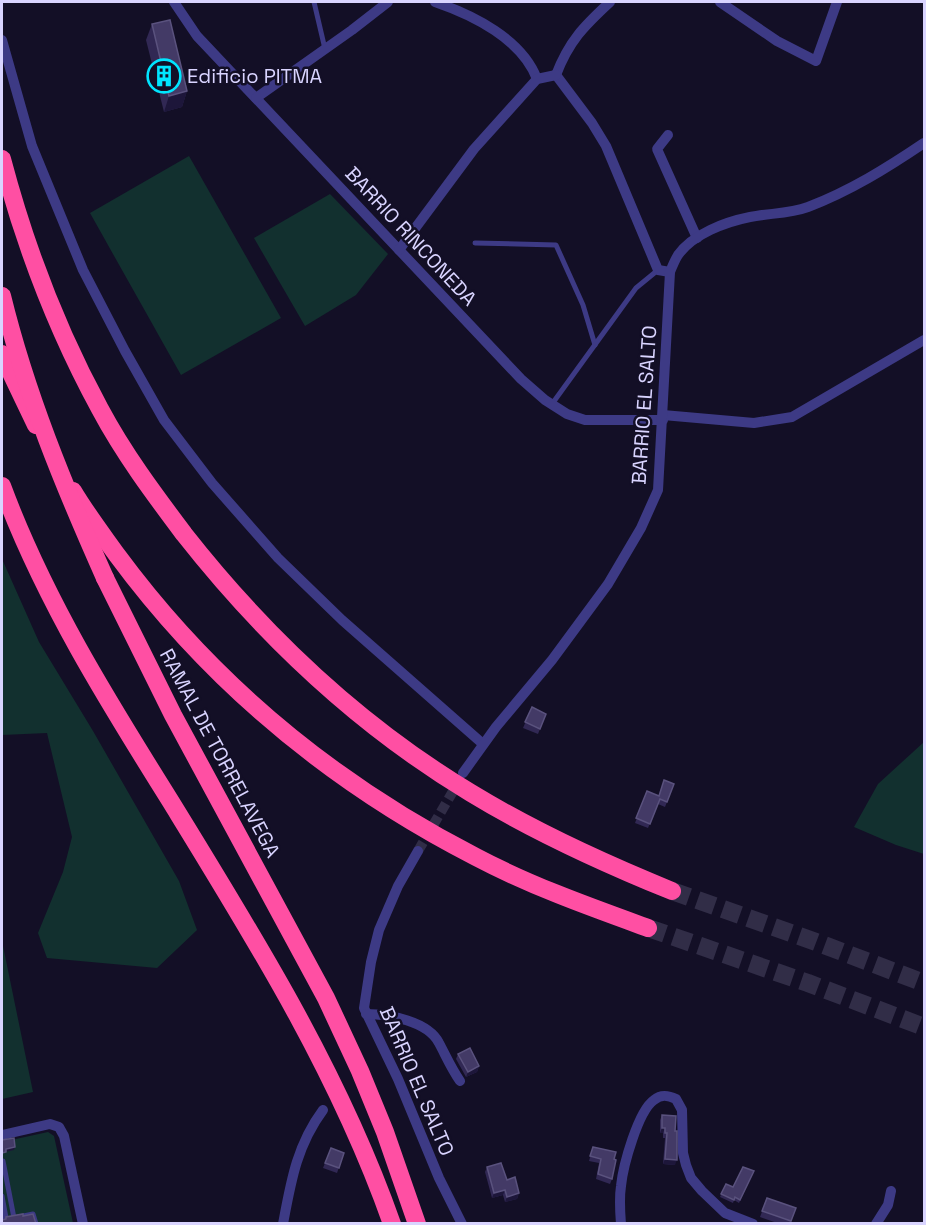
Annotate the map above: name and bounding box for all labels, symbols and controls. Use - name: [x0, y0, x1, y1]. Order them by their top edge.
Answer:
- building icon: Edificio PITMA: [146, 58, 182, 94]
- place label: Edificio PITMA: [187, 63, 323, 89]
- street label: BARRIO RINCONEDA: [340, 161, 483, 312]
- street label: BARRIO EL SALTO: [625, 324, 663, 486]
- street label: RAMAL DE TORRELAVEGA: [154, 644, 286, 862]
- street label: BARRIO EL SALTO: [374, 1002, 460, 1160]

